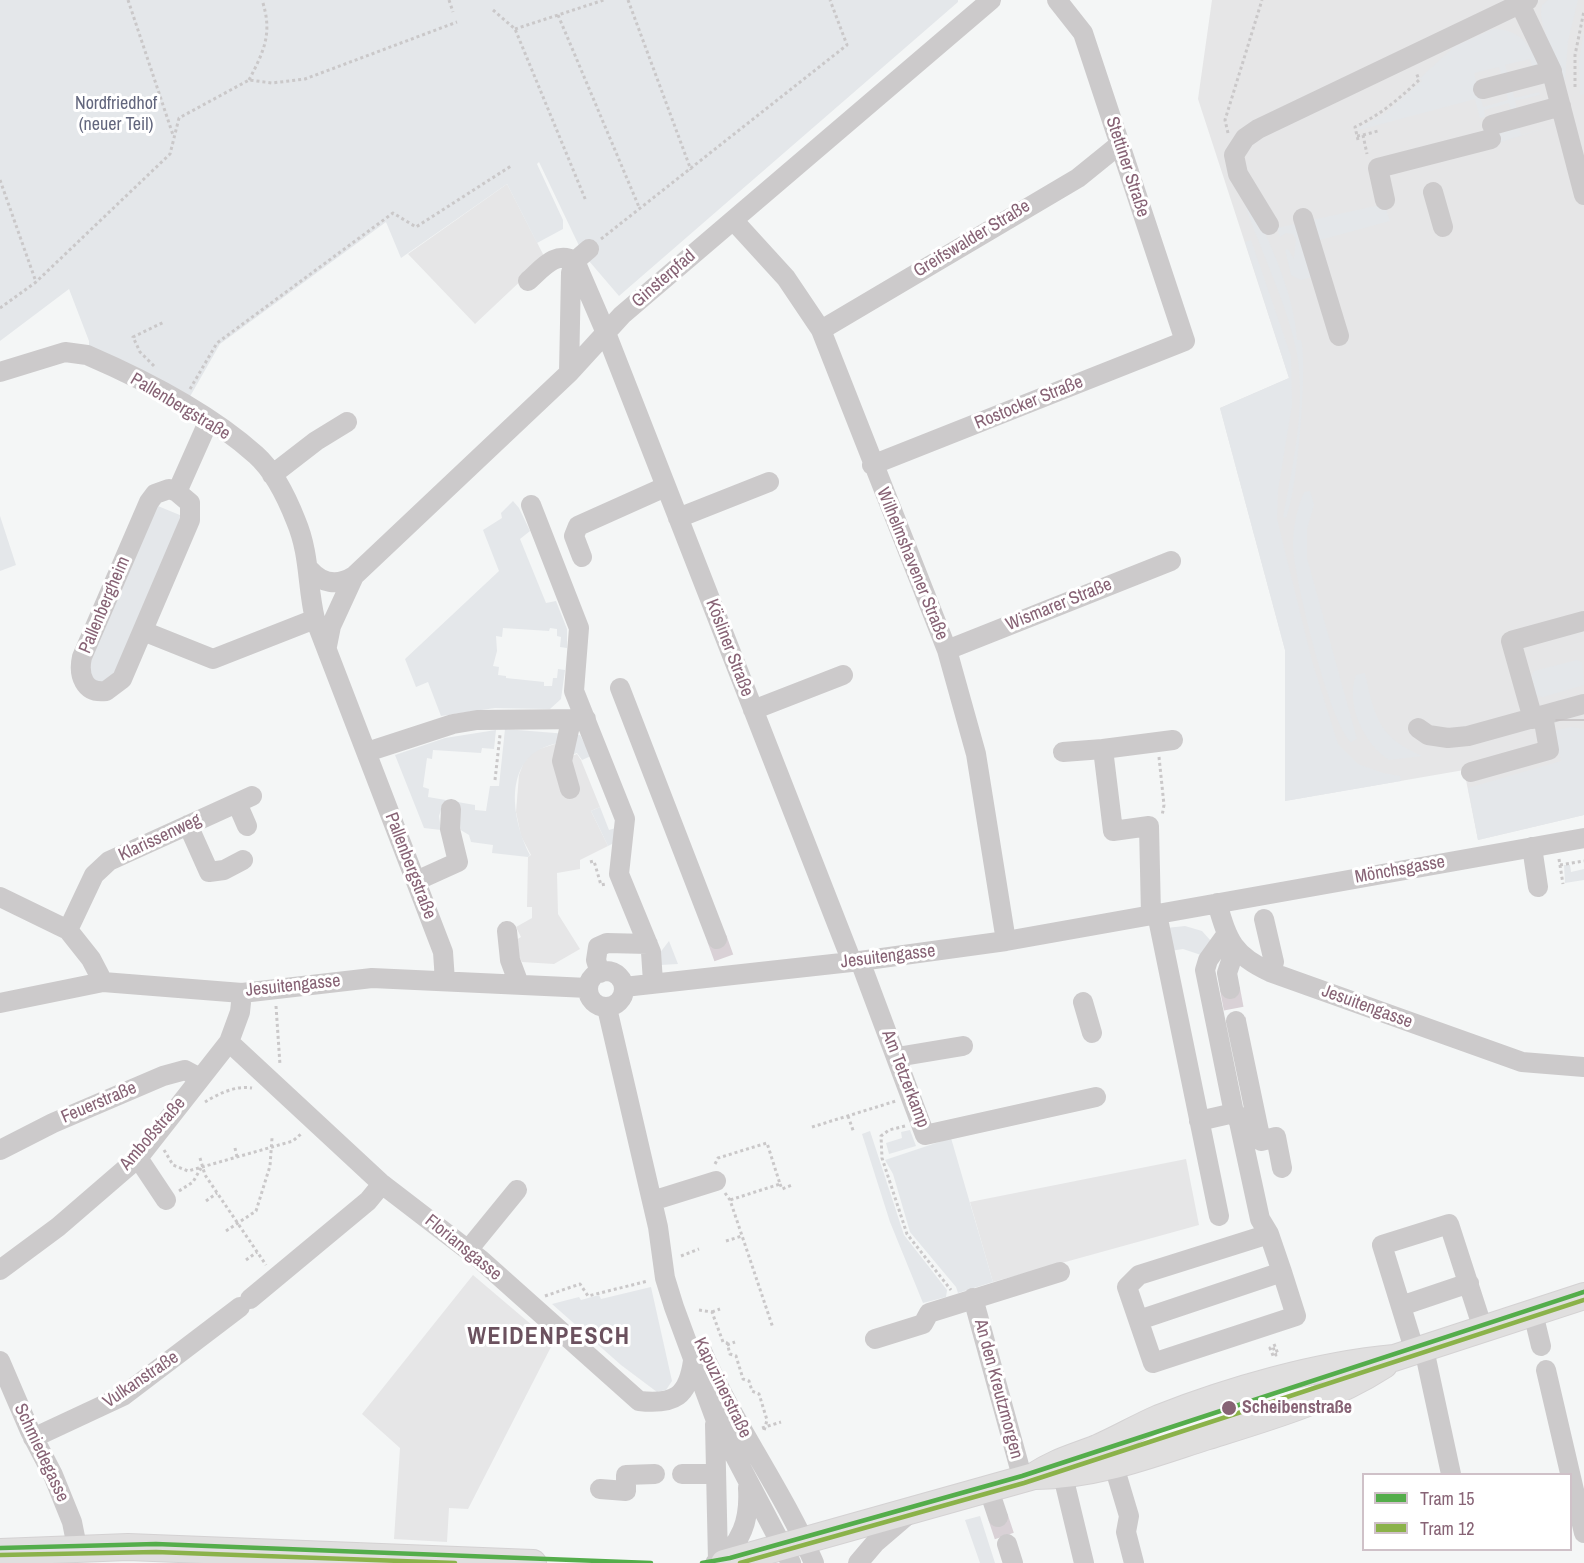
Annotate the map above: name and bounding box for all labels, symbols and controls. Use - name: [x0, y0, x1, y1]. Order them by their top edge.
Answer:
- park label: Nordfriedhof (neuer Teil): [75, 93, 157, 136]
- street label: Stettiner Straße: [1101, 114, 1153, 220]
- street label: Greifswalder Straße: [910, 196, 1034, 282]
- street label: Ginsterpfad: [628, 246, 700, 312]
- street label: Pallenbergstraße: [126, 369, 234, 445]
- street label: Rostocker Straße: [972, 371, 1086, 435]
- street label: Wilhelmshavener Straße: [872, 485, 952, 643]
- street label: Pallenbergheim: [75, 553, 135, 657]
- street label: Wismarer Straße: [1003, 574, 1115, 636]
- street label: Kösliner Straße: [701, 596, 757, 700]
- street label: Klarissenweg: [115, 809, 205, 867]
- street label: Pallenbergstraße: [380, 810, 440, 922]
- street label: Mönchsgasse: [1353, 851, 1447, 889]
- street label: Jesuitengasse: [839, 940, 937, 974]
- street label: Jesuitengasse: [245, 970, 341, 1002]
- street label: Jesuitengasse: [1319, 981, 1415, 1033]
- street label: Am Tetzerkamp: [877, 1027, 933, 1131]
- street label: Feuerstraße: [58, 1077, 140, 1129]
- street label: Amboßstraße: [116, 1093, 190, 1175]
- street label: Floriansgasse: [420, 1210, 506, 1286]
- street label: An den Kreutzmorgen: [969, 1317, 1027, 1461]
- district label: WEIDENPESCH: [467, 1324, 631, 1352]
- street label: Kapuzinerstraße: [688, 1334, 756, 1442]
- street label: Vulkanstraße: [99, 1347, 183, 1413]
- place label: Scheibenstraße: [1242, 1397, 1352, 1419]
- marker: Scheibenstraße: [1220, 1399, 1238, 1417]
- street label: Schmiedegasse: [9, 1400, 73, 1506]
- legend: [1362, 1473, 1572, 1551]
- text: Tram 15: [1420, 1486, 1474, 1511]
- text: Tram 12: [1420, 1516, 1474, 1541]

